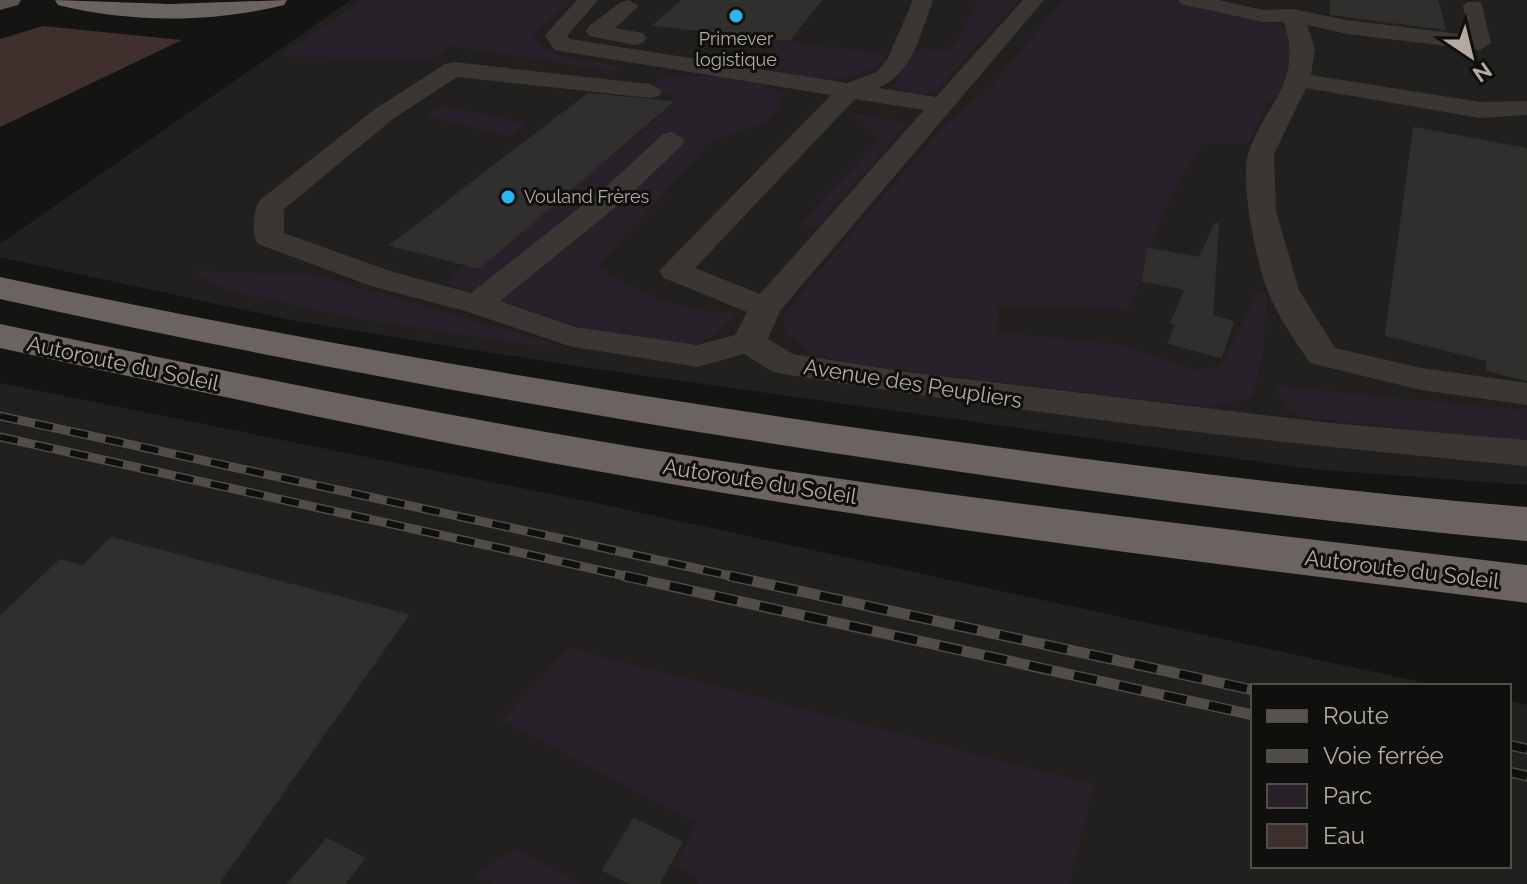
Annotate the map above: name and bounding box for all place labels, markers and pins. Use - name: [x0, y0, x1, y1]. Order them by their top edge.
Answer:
- marker: Primever logistique: [727, 7, 745, 25]
- place label: Primever logistique: [695, 28, 777, 70]
- place label: Vouland Frères: [524, 186, 650, 207]
- marker: Vouland Frères: [499, 188, 517, 206]

